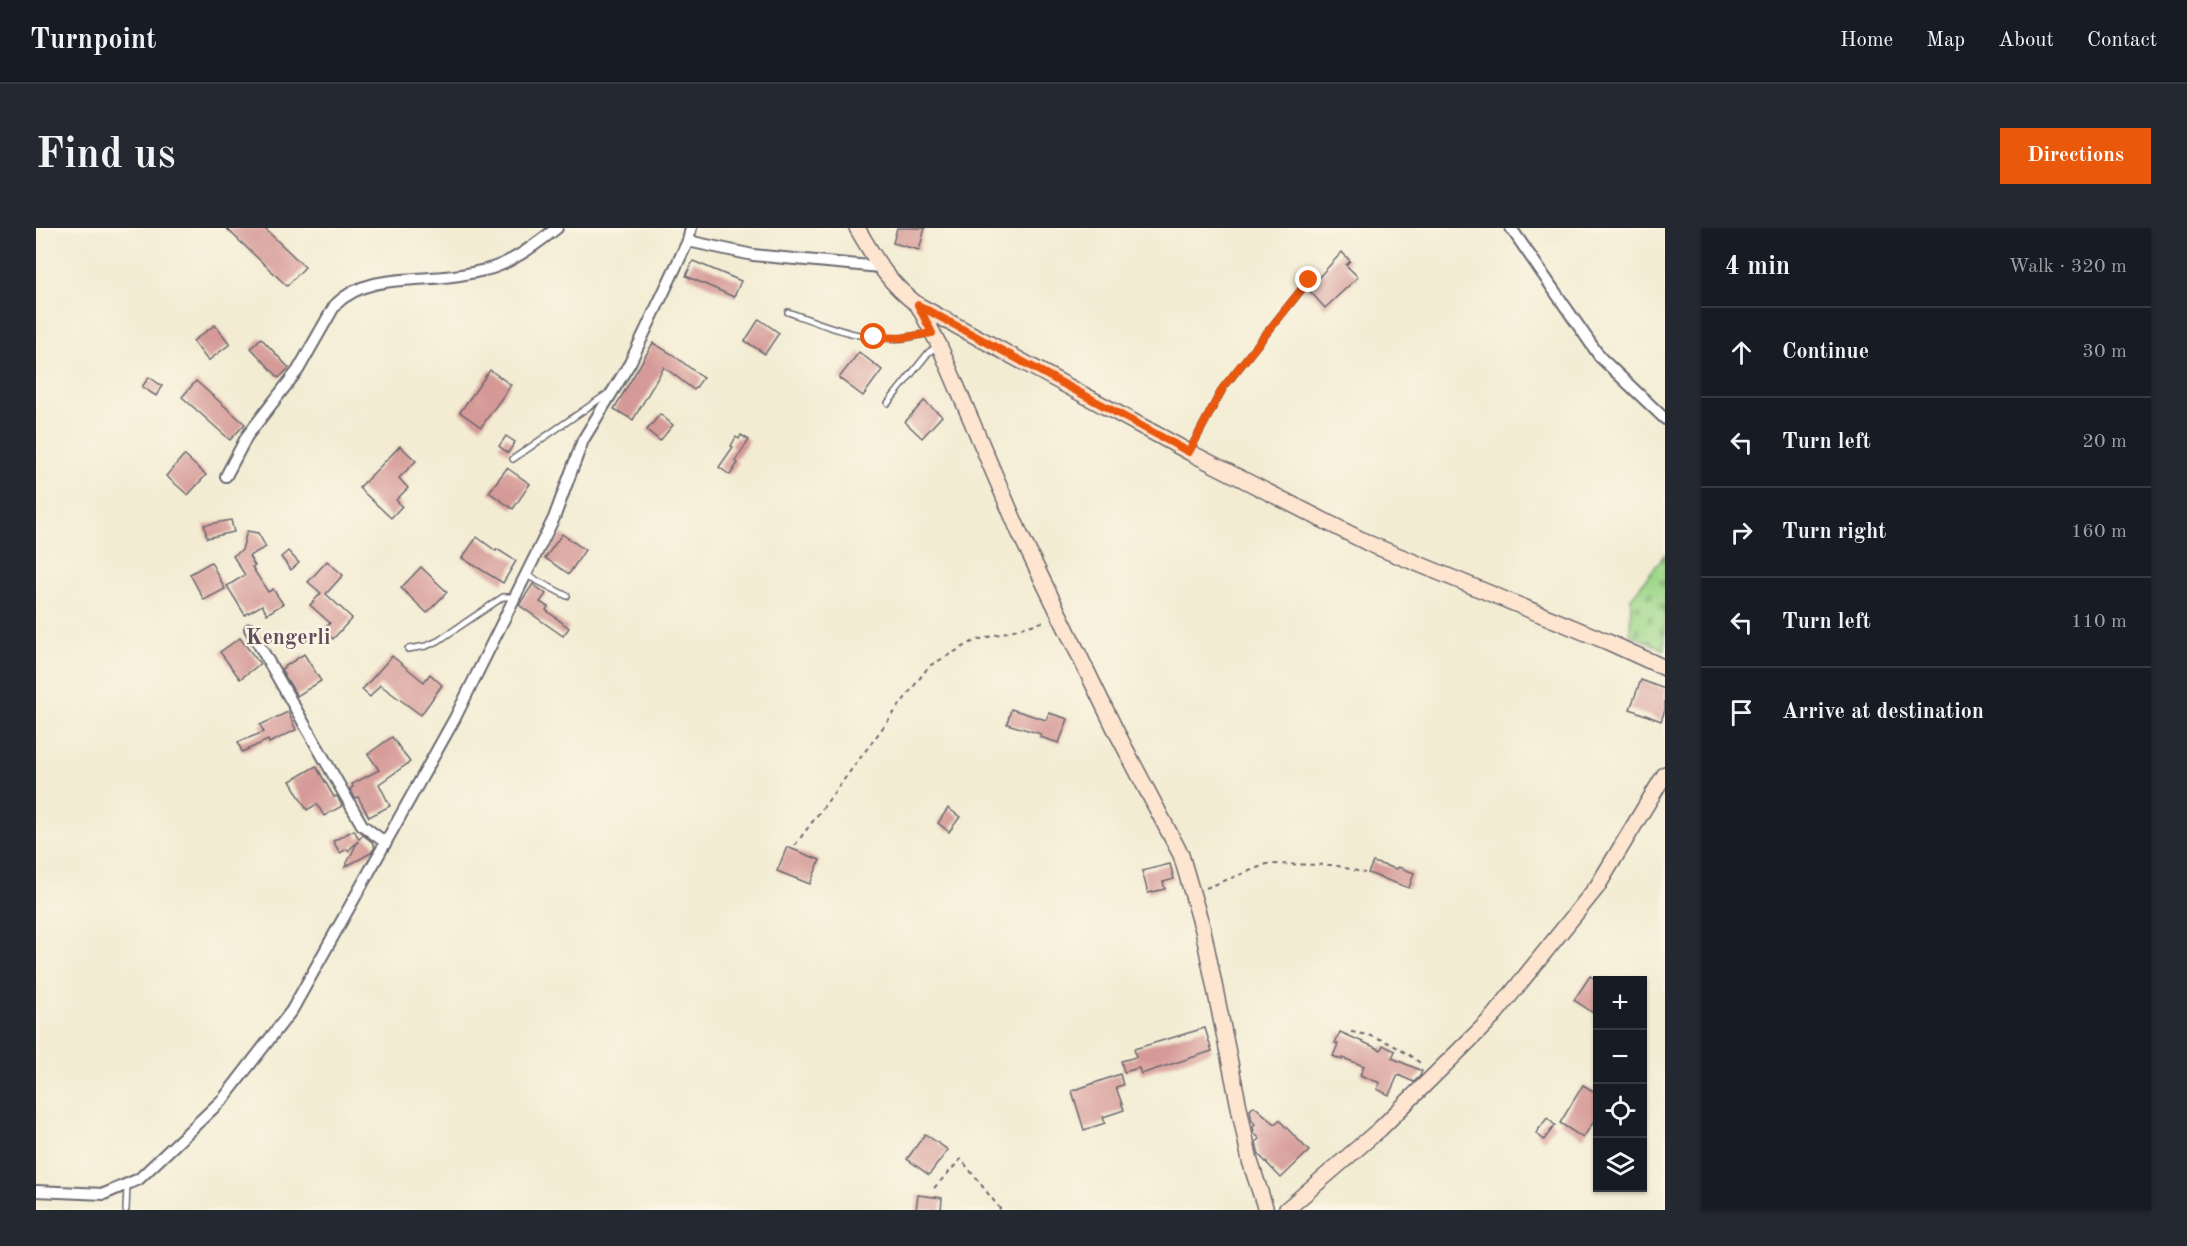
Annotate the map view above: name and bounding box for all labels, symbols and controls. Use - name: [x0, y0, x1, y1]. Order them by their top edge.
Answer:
- text: Turnpoint: [30, 27, 157, 55]
- text: Home: [1840, 30, 1893, 51]
- text: Map: [1926, 30, 1965, 51]
- text: About: [1998, 30, 2054, 51]
- text: Contact: [2087, 30, 2157, 51]
- button: Directions: [2000, 128, 2151, 184]
- text: Find us: [36, 135, 175, 177]
- text: 4 min: [1725, 254, 1790, 280]
- text: Walk · 320 m: [2008, 257, 2127, 277]
- route end: [1295, 266, 1321, 292]
- route start: [860, 323, 886, 349]
- icon: ahead: [1725, 336, 1758, 369]
- text: Continue: [1782, 341, 1869, 363]
- text: 30 m: [2082, 342, 2127, 362]
- icon: left: [1725, 426, 1758, 459]
- text: Turn left: [1782, 431, 1871, 453]
- text: 20 m: [2082, 432, 2127, 452]
- icon: right: [1725, 516, 1758, 549]
- text: Turn right: [1782, 521, 1886, 543]
- text: 160 m: [2071, 522, 2127, 542]
- icon: left: [1725, 606, 1758, 639]
- text: Turn left: [1782, 611, 1871, 633]
- text: 110 m: [2071, 612, 2127, 632]
- district label: Kengerli: [246, 627, 330, 649]
- icon: arrive: [1725, 696, 1758, 729]
- text: Arrive at destination: [1782, 701, 1984, 723]
- map controls: [1593, 976, 1647, 1192]
- button: +: [1593, 976, 1647, 1030]
- button: −: [1593, 1030, 1647, 1084]
- button: locate: [1593, 1084, 1647, 1138]
- button: layers: [1593, 1138, 1647, 1192]

